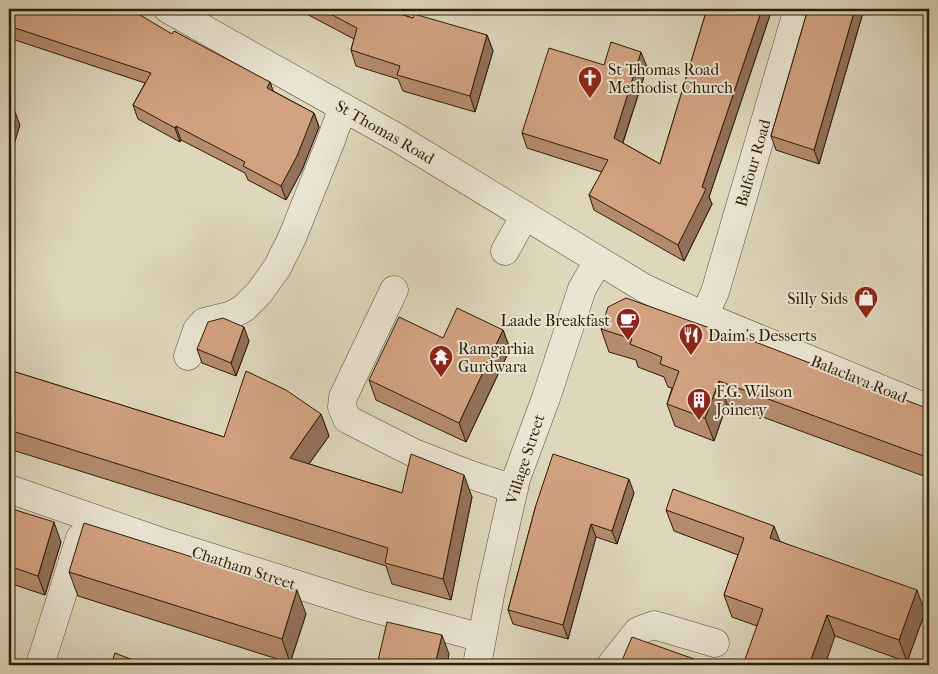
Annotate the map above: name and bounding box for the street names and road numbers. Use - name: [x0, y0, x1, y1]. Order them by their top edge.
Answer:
- street label: St Thomas Road: [332, 96, 438, 168]
- street label: Balfour Road: [731, 117, 775, 209]
- street label: Balaclava Road: [808, 351, 910, 407]
- street label: Village Street: [501, 411, 549, 507]
- street label: Chatham Street: [190, 542, 299, 594]

